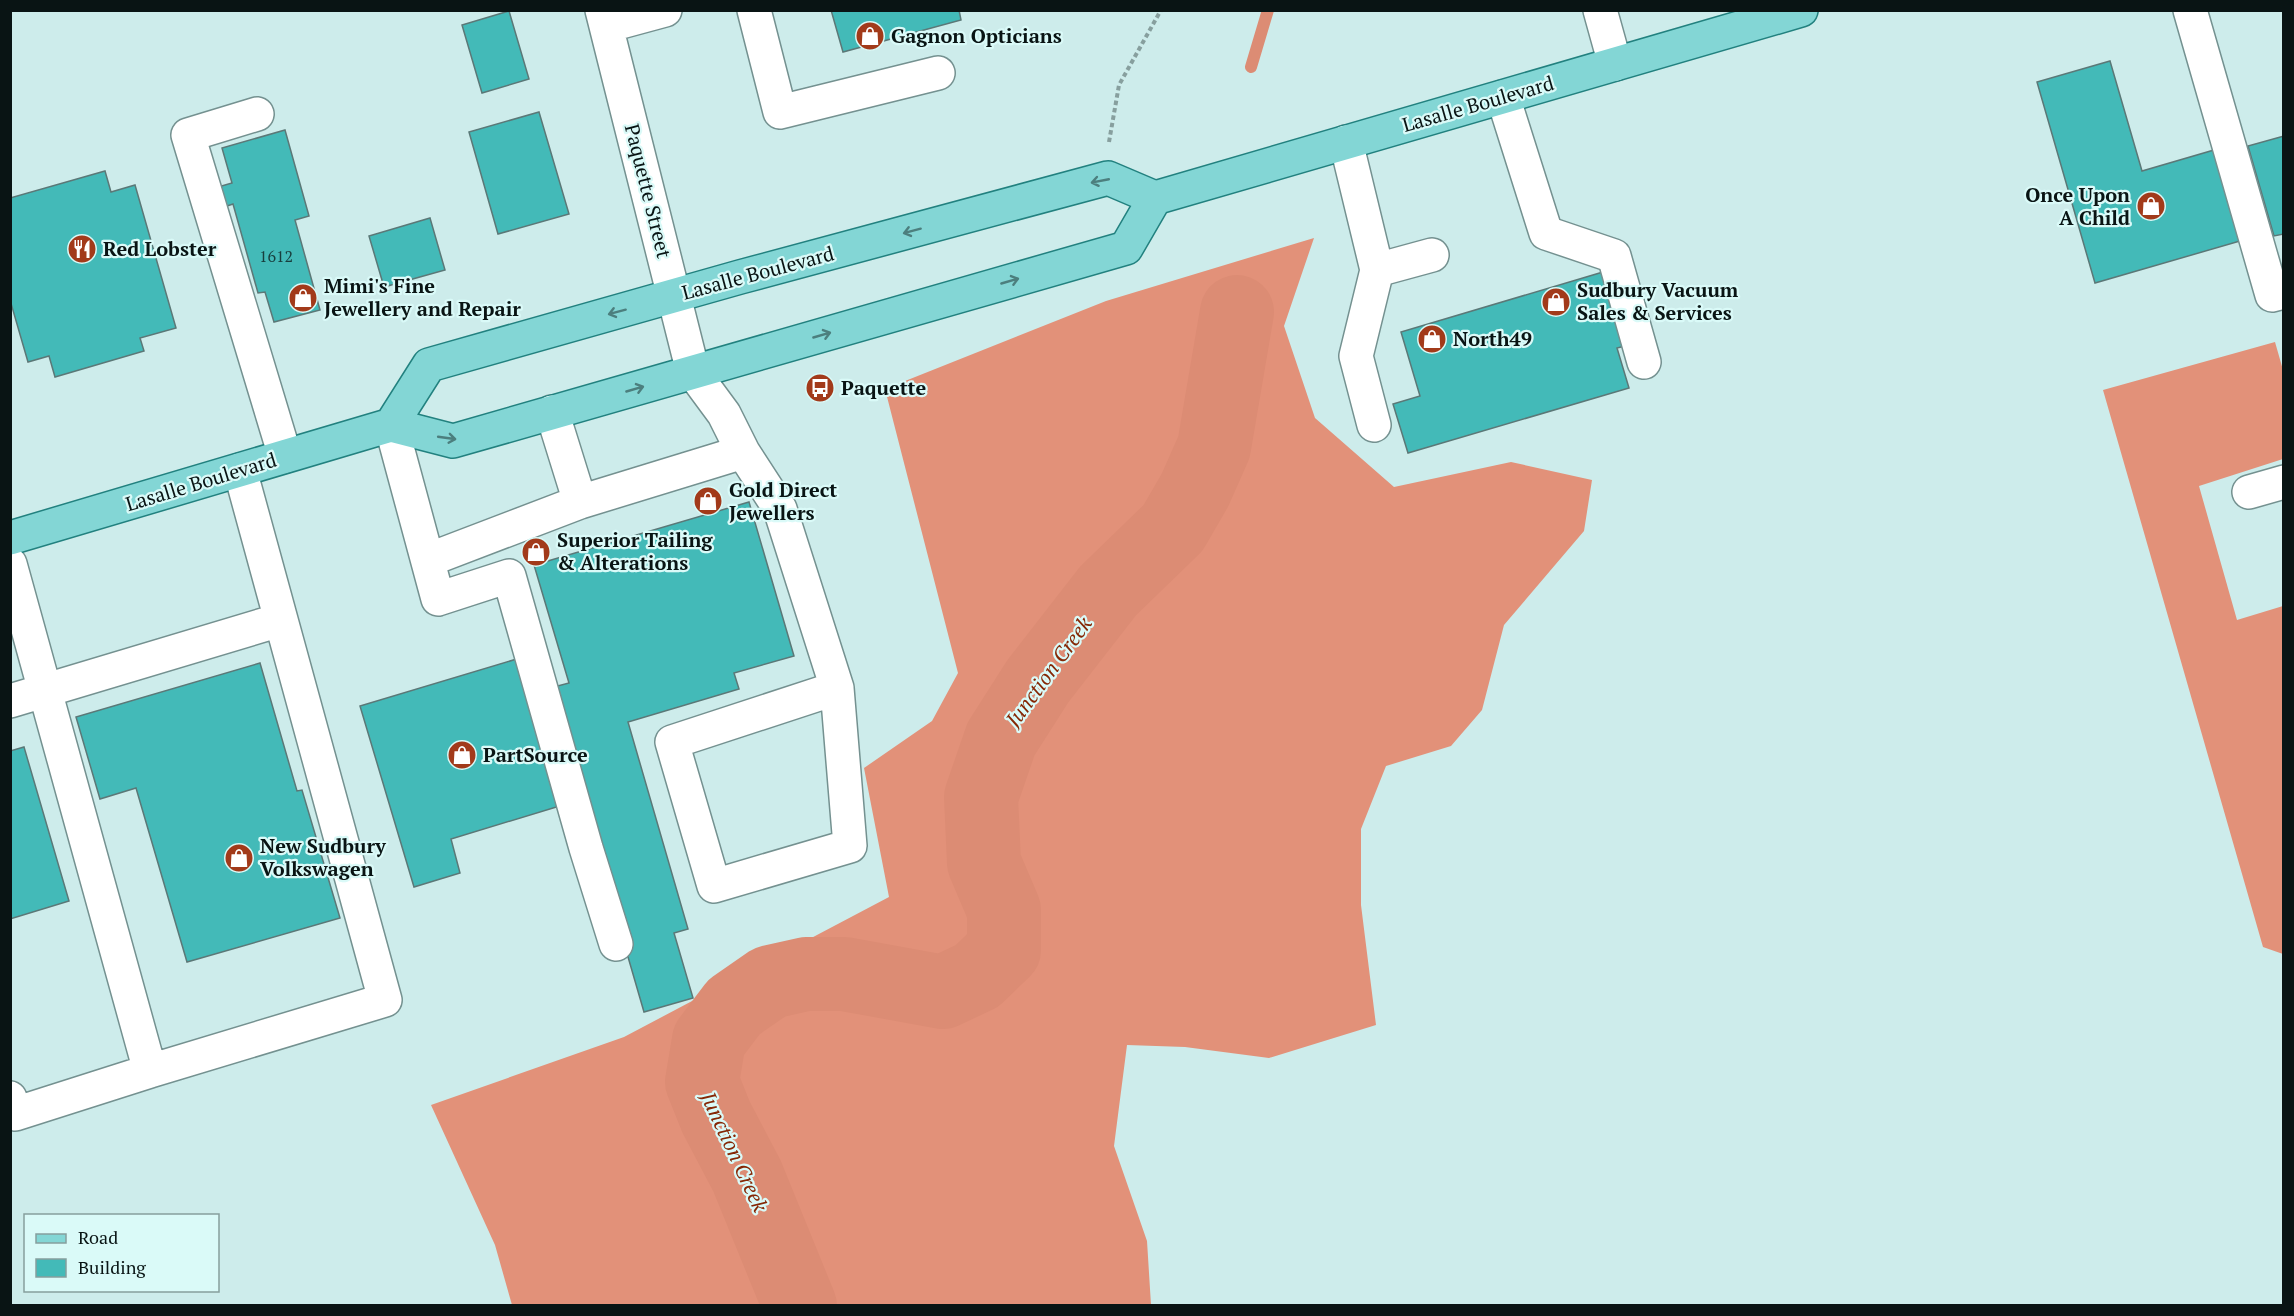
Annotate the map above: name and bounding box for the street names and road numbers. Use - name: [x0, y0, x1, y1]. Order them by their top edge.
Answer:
- street label: Lasalle Boulevard: [1399, 69, 1557, 138]
- street label: Paquette Street: [619, 121, 678, 261]
- street label: Lasalle Boulevard: [679, 239, 837, 306]
- street label: Lasalle Boulevard: [122, 446, 280, 517]

